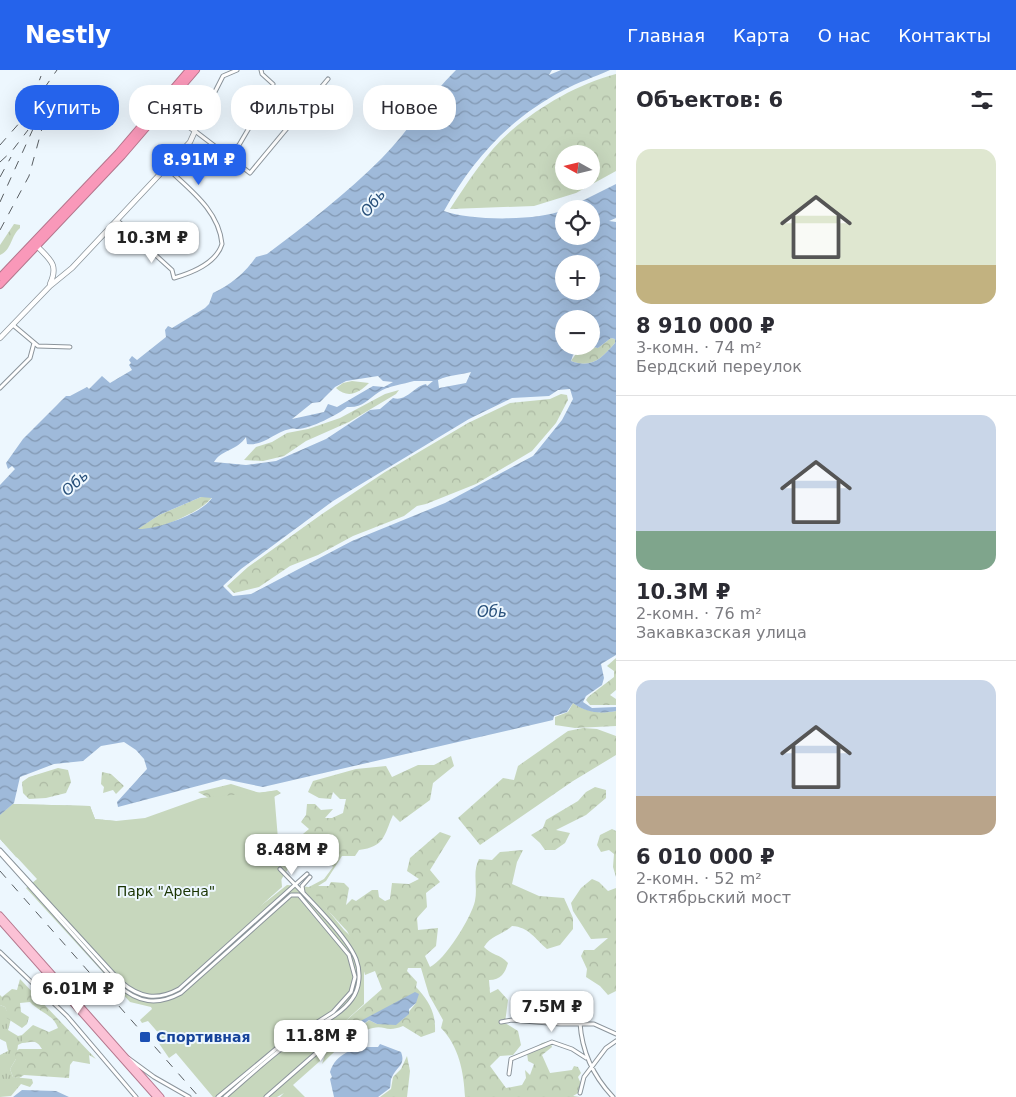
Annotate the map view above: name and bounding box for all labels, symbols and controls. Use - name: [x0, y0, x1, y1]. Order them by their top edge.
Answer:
- text: Nestly: [25, 21, 111, 49]
- text: Главная: [627, 25, 705, 46]
- text: Карта: [733, 25, 790, 46]
- text: О нас: [818, 25, 870, 46]
- text: Контакты: [898, 25, 991, 46]
- chip: Купить: [15, 85, 119, 130]
- chip: Снять: [129, 85, 221, 130]
- chip: Фильтры: [231, 85, 353, 130]
- chip: Новое: [363, 85, 456, 130]
- icon: filters: [968, 86, 996, 114]
- text: Объектов: 6: [636, 88, 783, 112]
- pin: 8.91M ₽: [153, 144, 245, 186]
- north arrow: [555, 145, 600, 190]
- map controls: [555, 145, 600, 355]
- text: 8.91M ₽: [163, 150, 235, 169]
- icon: home: [771, 182, 861, 272]
- water label: Обь: [357, 186, 389, 220]
- button: locate: [555, 200, 600, 245]
- pin: 10.3M ₽: [106, 222, 198, 264]
- text: 10.3M ₽: [116, 228, 188, 247]
- button: +: [555, 255, 600, 300]
- button: −: [555, 310, 600, 355]
- text: 8 910 000 ₽: [636, 314, 775, 338]
- text: 3-комн. · 74 m²: [636, 338, 762, 357]
- text: Бердский переулок: [636, 357, 802, 376]
- icon: home: [771, 447, 861, 537]
- water label: Обь: [58, 466, 92, 500]
- text: 10.3M ₽: [636, 580, 731, 604]
- water label: Обь: [477, 603, 507, 621]
- text: 2-комн. · 76 m²: [636, 604, 762, 623]
- text: Закавказская улица: [636, 623, 807, 642]
- icon: home: [771, 712, 861, 802]
- pin: 8.48M ₽: [246, 834, 338, 876]
- text: 8.48M ₽: [256, 840, 328, 859]
- text: 6 010 000 ₽: [636, 845, 775, 869]
- text: 2-комн. · 52 m²: [636, 869, 762, 888]
- park label: Парк "Арена": [117, 883, 215, 899]
- text: Октябрьский мост: [636, 888, 791, 907]
- pin: 6.01M ₽: [32, 972, 124, 1015]
- text: 6.01M ₽: [42, 979, 114, 998]
- pin: 7.5M ₽: [511, 990, 593, 1033]
- text: 7.5M ₽: [522, 997, 582, 1016]
- pin: 11.8M ₽: [275, 1020, 367, 1062]
- text: 11.8M ₽: [285, 1026, 357, 1045]
- place label: Спортивная: [156, 1029, 250, 1045]
- marker: Спортивная: [138, 1030, 152, 1044]

